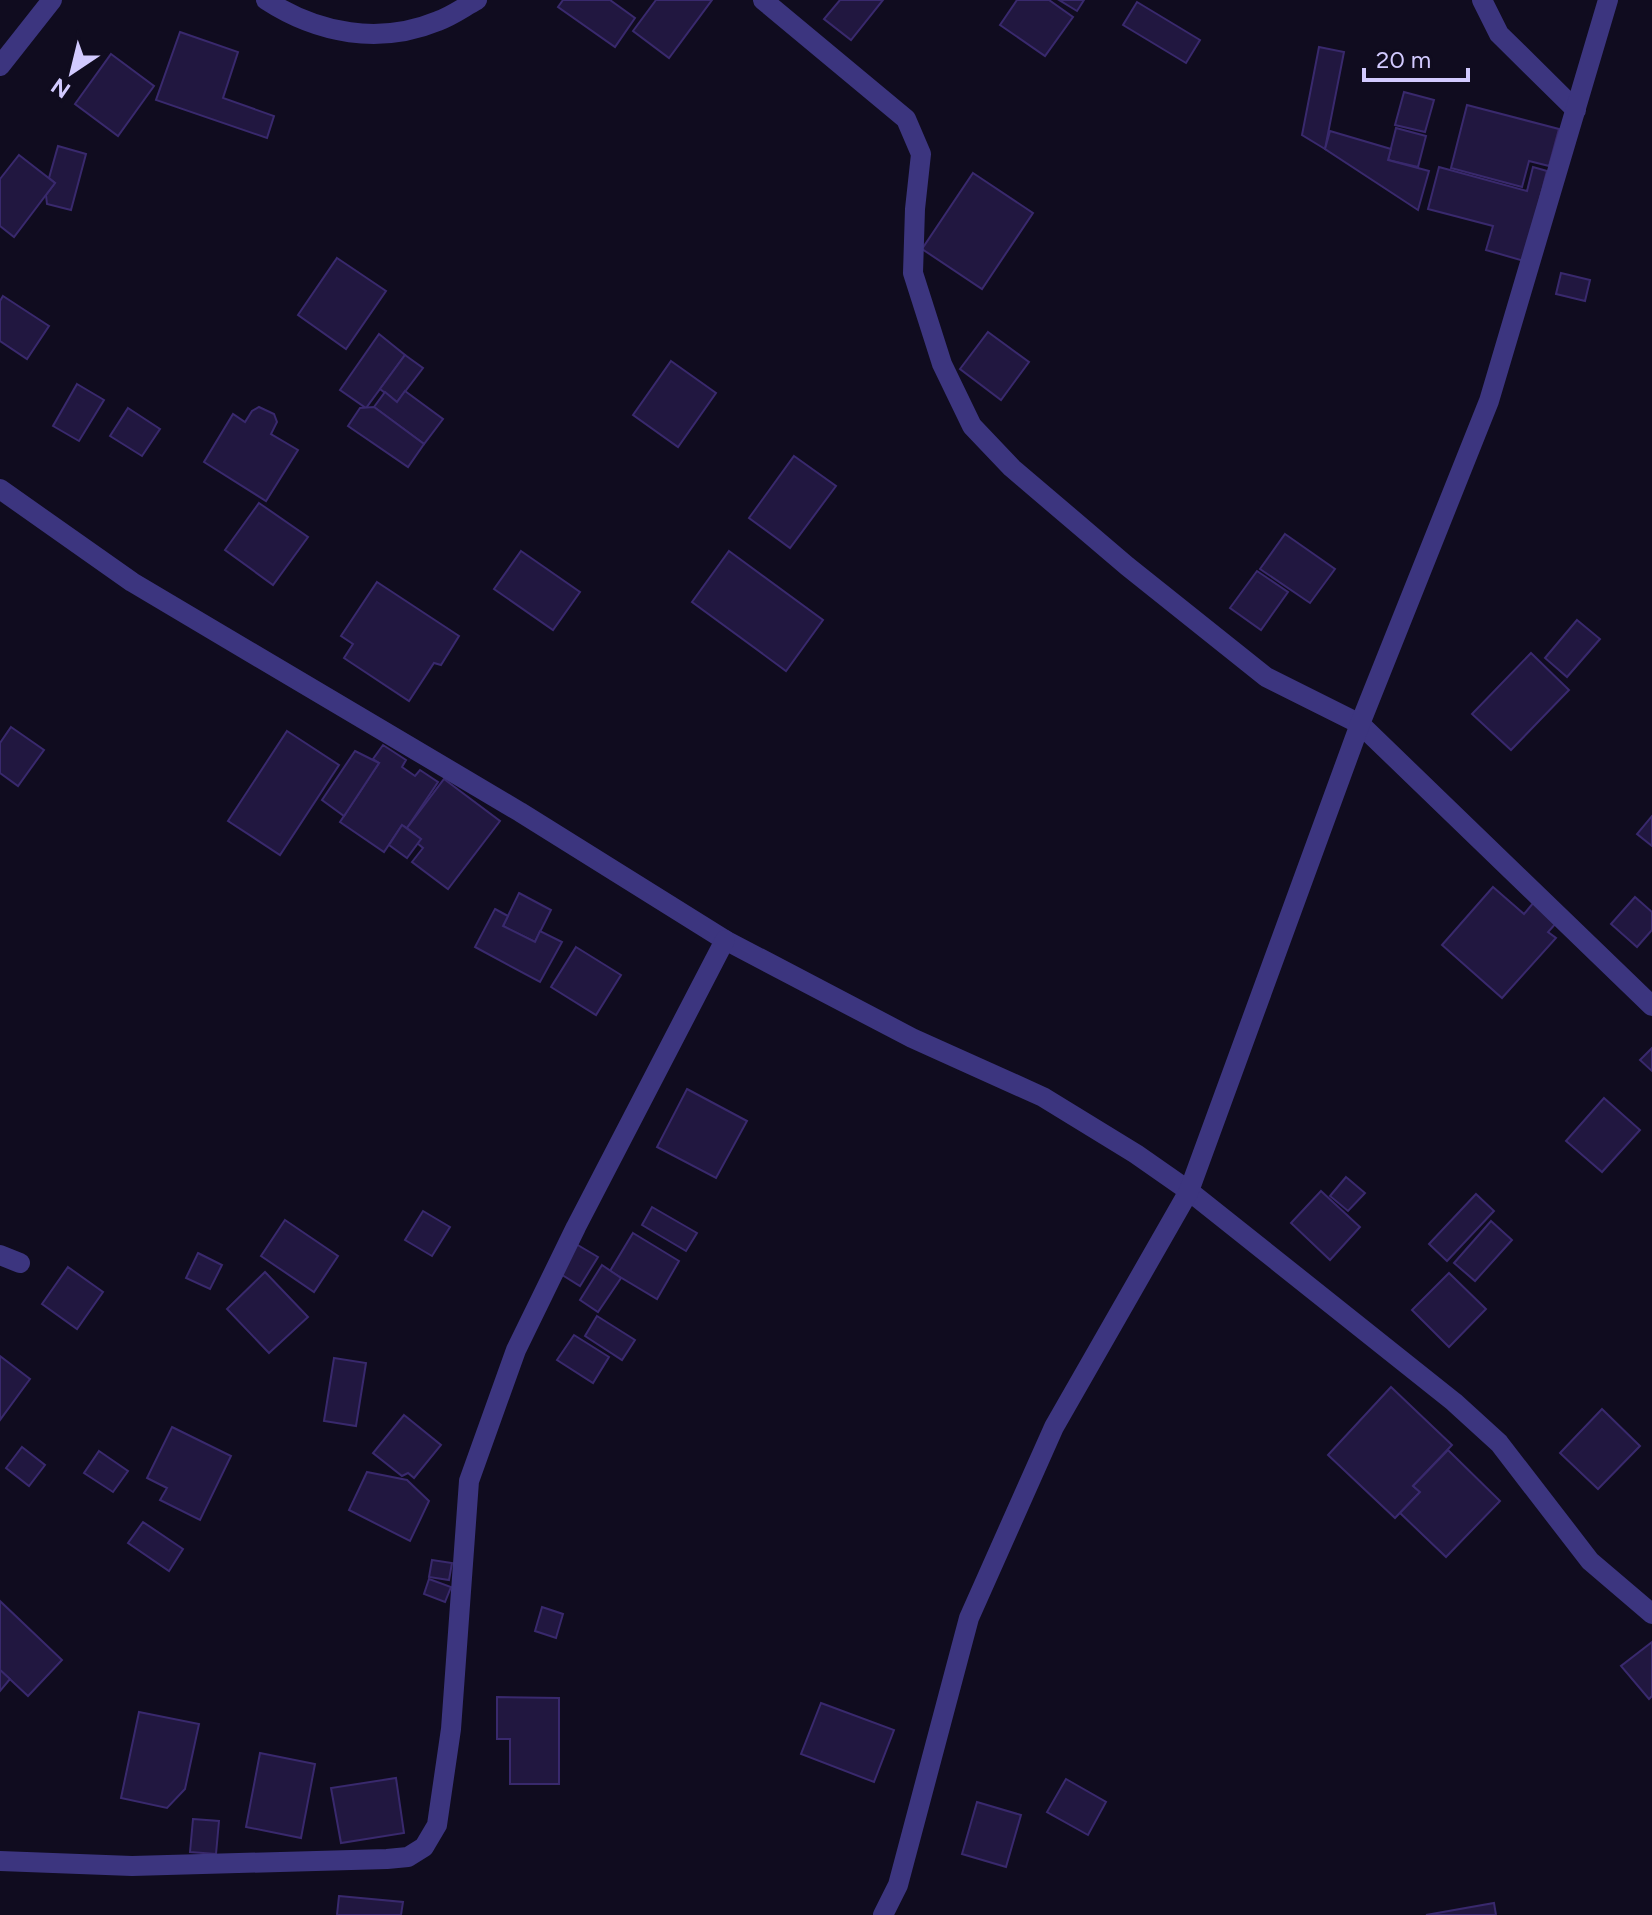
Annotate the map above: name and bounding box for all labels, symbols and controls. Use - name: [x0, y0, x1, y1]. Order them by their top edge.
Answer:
- north arrow: [32, 32, 112, 112]
- scale bar: [1364, 32, 1468, 82]
- text: 20 m: [1376, 45, 1431, 74]
- text: N: [46, 72, 76, 104]

